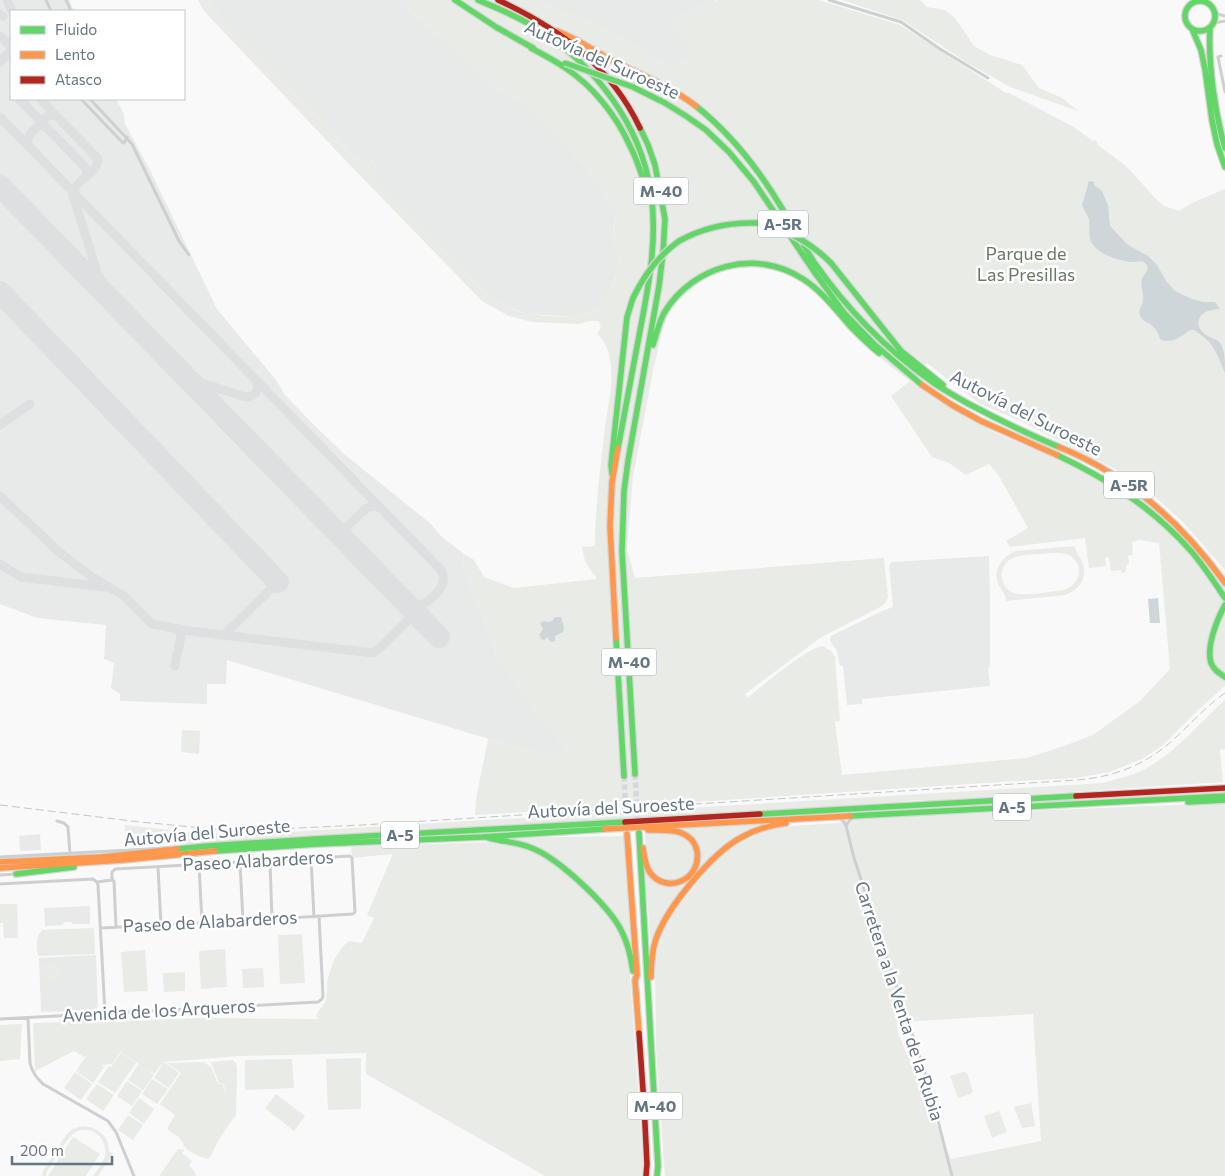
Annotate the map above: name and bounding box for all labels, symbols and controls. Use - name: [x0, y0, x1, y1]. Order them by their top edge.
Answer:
- legend: [10, 10, 185, 100]
- street label: Autovía del Suroeste: [522, 15, 683, 103]
- text: Fluido: [55, 20, 97, 38]
- text: Lento: [55, 45, 95, 63]
- text: Atasco: [55, 70, 102, 88]
- road number: M-40: [634, 178, 688, 205]
- road number: A-5R: [758, 210, 808, 238]
- park label: Parque de Las Presillas: [977, 242, 1075, 285]
- street label: Autovía del Suroeste: [947, 364, 1106, 460]
- road number: A-5R: [1104, 472, 1154, 498]
- road number: M-40: [602, 649, 656, 676]
- street label: Autovía del Suroeste: [527, 792, 695, 822]
- road number: A-5: [993, 794, 1031, 820]
- street label: Autovía del Suroeste: [123, 814, 291, 850]
- road number: A-5: [381, 822, 419, 848]
- street label: Paseo Alabarderos: [182, 845, 334, 875]
- street label: Carretera a la Venta de la Rubia: [851, 878, 949, 1123]
- street label: Paseo de Alabarderos: [122, 905, 298, 937]
- street label: Avenida de los Arqueros: [62, 994, 256, 1026]
- road number: M-40: [628, 1092, 682, 1120]
- scale bar: [12, 1134, 112, 1166]
- text: 200 m: [20, 1141, 64, 1159]

